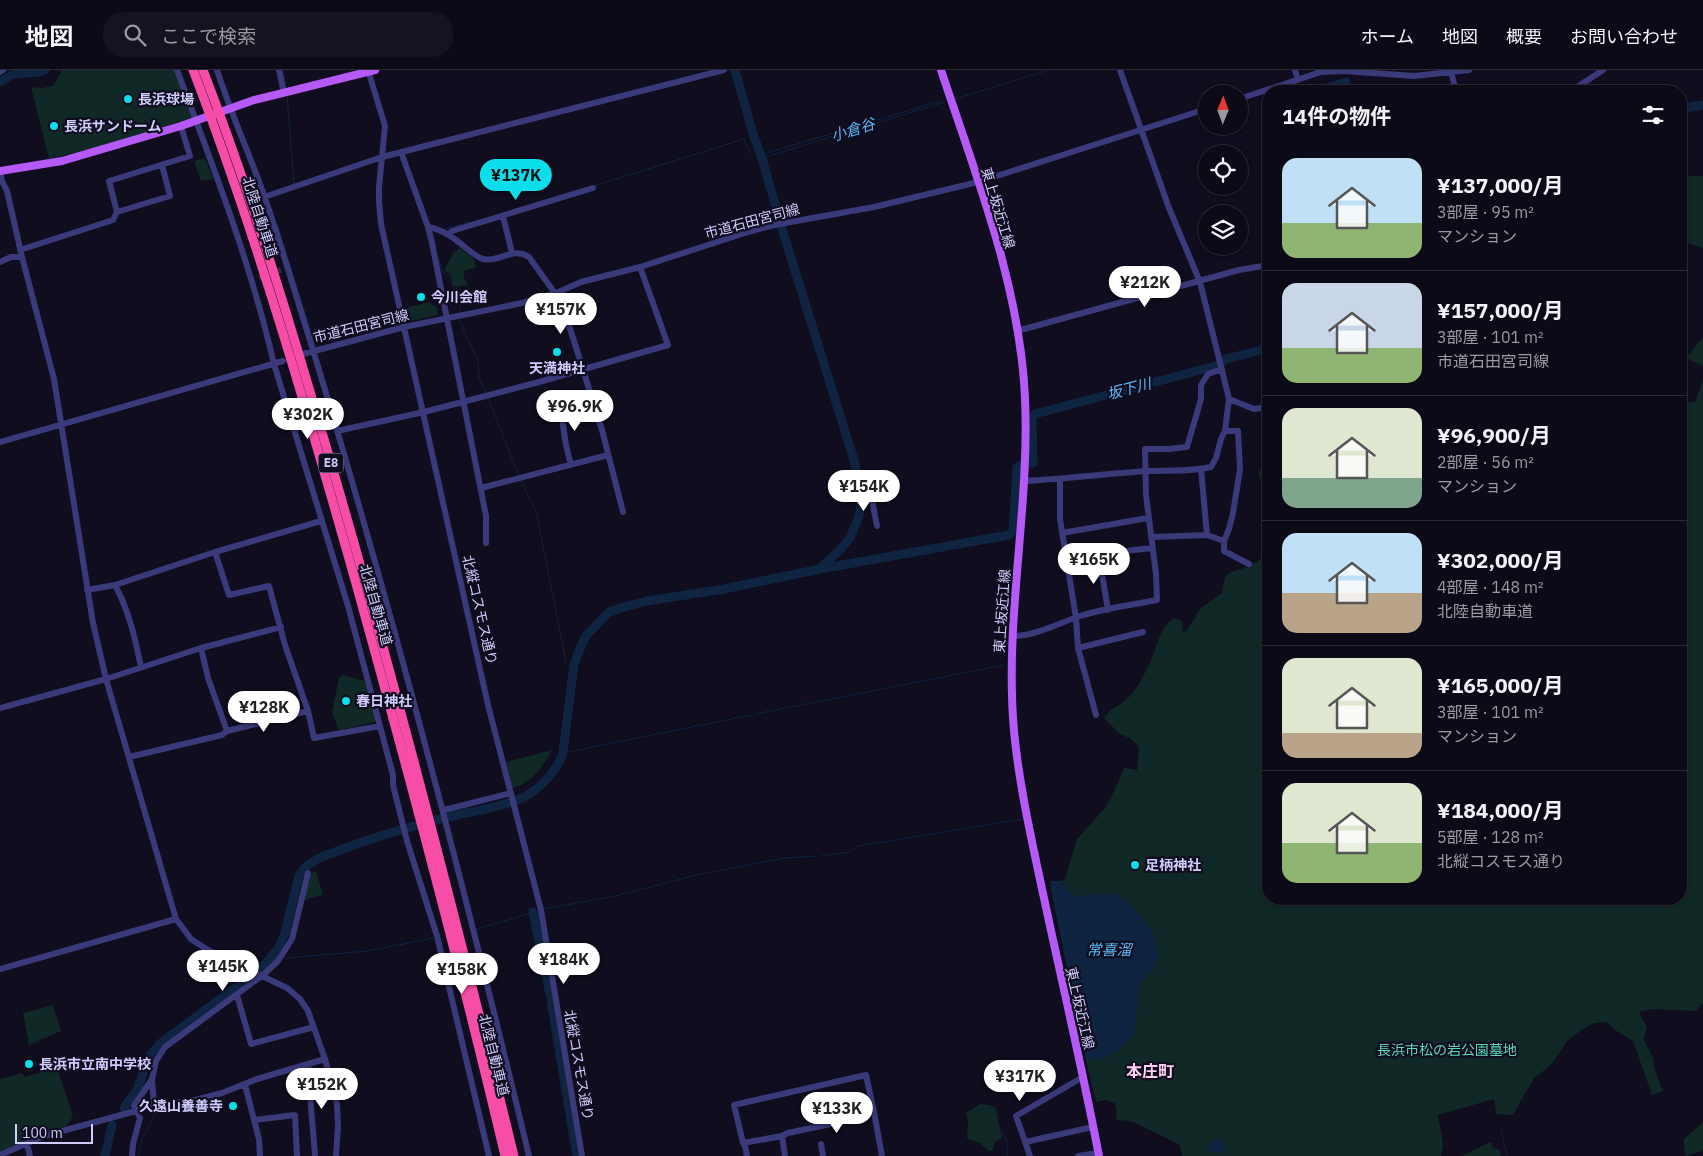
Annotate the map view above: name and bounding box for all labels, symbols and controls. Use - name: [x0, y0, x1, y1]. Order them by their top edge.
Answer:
- search box: [103, 12, 453, 57]
- text: 地図: [25, 20, 73, 52]
- icon: search: [121, 21, 149, 49]
- text: ここで検索: [161, 24, 256, 48]
- text: ホーム: [1361, 25, 1414, 48]
- text: 地図: [1442, 25, 1478, 48]
- text: 概要: [1506, 25, 1542, 48]
- text: お問い合わせ: [1570, 25, 1678, 48]
- north arrow: [1198, 85, 1248, 135]
- map controls: [1198, 85, 1248, 255]
- place label: 長浜球場: [138, 90, 194, 108]
- marker: 長浜球場: [122, 93, 134, 105]
- icon: filters: [1639, 101, 1667, 129]
- text: 14件の物件: [1282, 102, 1391, 130]
- water label: 小倉谷: [829, 113, 879, 145]
- place label: 長浜サンドーム: [64, 117, 162, 135]
- marker: 長浜サンドーム: [48, 120, 60, 132]
- button: locate: [1198, 145, 1248, 195]
- pin: ¥137K: [481, 158, 551, 201]
- text: ¥137K: [491, 165, 541, 185]
- street label: 東上坂近江線: [977, 165, 1019, 251]
- text: ¥137,000/月: [1437, 171, 1563, 199]
- street label: 北陸自動車道: [238, 174, 282, 260]
- icon: home: [1322, 178, 1382, 238]
- street label: 市道石田宮司線: [702, 200, 802, 242]
- text: 3部屋 · 95 m²: [1437, 202, 1534, 222]
- button: layers: [1198, 205, 1248, 255]
- text: マンション: [1437, 226, 1517, 246]
- pin: ¥212K: [1110, 266, 1180, 308]
- text: ¥212K: [1120, 272, 1170, 292]
- place label: 今川会館: [431, 288, 487, 306]
- marker: 今川会館: [415, 291, 427, 303]
- pin: ¥157K: [526, 292, 596, 335]
- text: ¥157,000/月: [1437, 296, 1563, 324]
- text: ¥157K: [536, 299, 586, 319]
- icon: home: [1322, 303, 1382, 363]
- street label: 市道石田宮司線: [311, 305, 411, 347]
- text: 3部屋 · 101 m²: [1437, 327, 1543, 347]
- marker: 天満神社: [551, 346, 563, 358]
- text: 市道石田宮司線: [1437, 351, 1549, 371]
- place label: 天満神社: [529, 359, 585, 377]
- water label: 坂下川: [1105, 373, 1155, 404]
- pin: ¥96.9K: [534, 390, 616, 432]
- text: ¥96.9K: [547, 396, 603, 416]
- pin: ¥302K: [273, 398, 343, 440]
- text: ¥302K: [283, 404, 333, 424]
- text: ¥96,900/月: [1437, 421, 1551, 449]
- icon: home: [1322, 428, 1382, 488]
- text: 2部屋 · 56 m²: [1437, 452, 1534, 472]
- road number: E8: [318, 453, 344, 472]
- pin: ¥154K: [829, 470, 899, 512]
- text: ¥154K: [839, 476, 889, 496]
- text: マンション: [1437, 476, 1517, 496]
- pin: ¥165K: [1059, 542, 1129, 585]
- text: ¥302,000/月: [1437, 546, 1563, 574]
- text: ¥165K: [1069, 549, 1119, 569]
- street label: 北縦コスモス通り: [459, 553, 501, 667]
- icon: home: [1322, 553, 1382, 613]
- street label: 北陸自動車道: [356, 562, 396, 648]
- street label: 東上坂近江線: [990, 568, 1014, 654]
- text: 4部屋 · 148 m²: [1437, 577, 1543, 597]
- text: 北陸自動車道: [1437, 601, 1533, 621]
- text: ¥165,000/月: [1437, 671, 1563, 699]
- icon: home: [1322, 678, 1382, 738]
- pin: ¥128K: [229, 690, 299, 733]
- place label: 春日神社: [356, 692, 412, 710]
- marker: 春日神社: [340, 695, 352, 707]
- text: ¥128K: [239, 697, 289, 717]
- text: 3部屋 · 101 m²: [1437, 702, 1543, 722]
- text: マンション: [1437, 726, 1517, 746]
- text: ¥184,000/月: [1437, 796, 1563, 824]
- icon: home: [1322, 803, 1382, 863]
- text: 5部屋 · 128 m²: [1437, 827, 1543, 847]
- text: 北縦コスモス通り: [1437, 851, 1565, 871]
- place label: 足柄神社: [1145, 856, 1201, 874]
- marker: 足柄神社: [1129, 859, 1141, 871]
- water label: 常喜溜: [1086, 940, 1133, 959]
- pin: ¥184K: [529, 942, 599, 985]
- text: ¥184K: [539, 949, 589, 969]
- pin: ¥145K: [188, 950, 258, 992]
- pin: ¥158K: [427, 952, 497, 995]
- text: ¥145K: [198, 956, 248, 976]
- text: ¥158K: [437, 959, 487, 979]
- street label: 東上坂近江線: [1062, 965, 1098, 1051]
- street label: 北縦コスモス通り: [560, 1008, 598, 1122]
- street label: 北陸自動車道: [475, 1012, 513, 1098]
- park label: 長浜市松の岩公園墓地: [1377, 1041, 1517, 1059]
- place label: 長浜市立南中学校: [39, 1055, 151, 1073]
- marker: 長浜市立南中学校: [23, 1058, 35, 1070]
- pin: ¥317K: [985, 1060, 1055, 1102]
- district label: 本庄町: [1126, 1061, 1174, 1081]
- text: ¥317K: [995, 1066, 1045, 1086]
- pin: ¥152K: [287, 1068, 357, 1110]
- text: ¥152K: [297, 1074, 347, 1094]
- pin: ¥133K: [802, 1092, 872, 1134]
- place label: 久遠山養善寺: [139, 1097, 223, 1115]
- text: ¥133K: [812, 1098, 862, 1118]
- marker: 久遠山養善寺: [227, 1100, 239, 1112]
- scale bar: [15, 1121, 92, 1144]
- text: 100 m: [22, 1124, 63, 1142]

